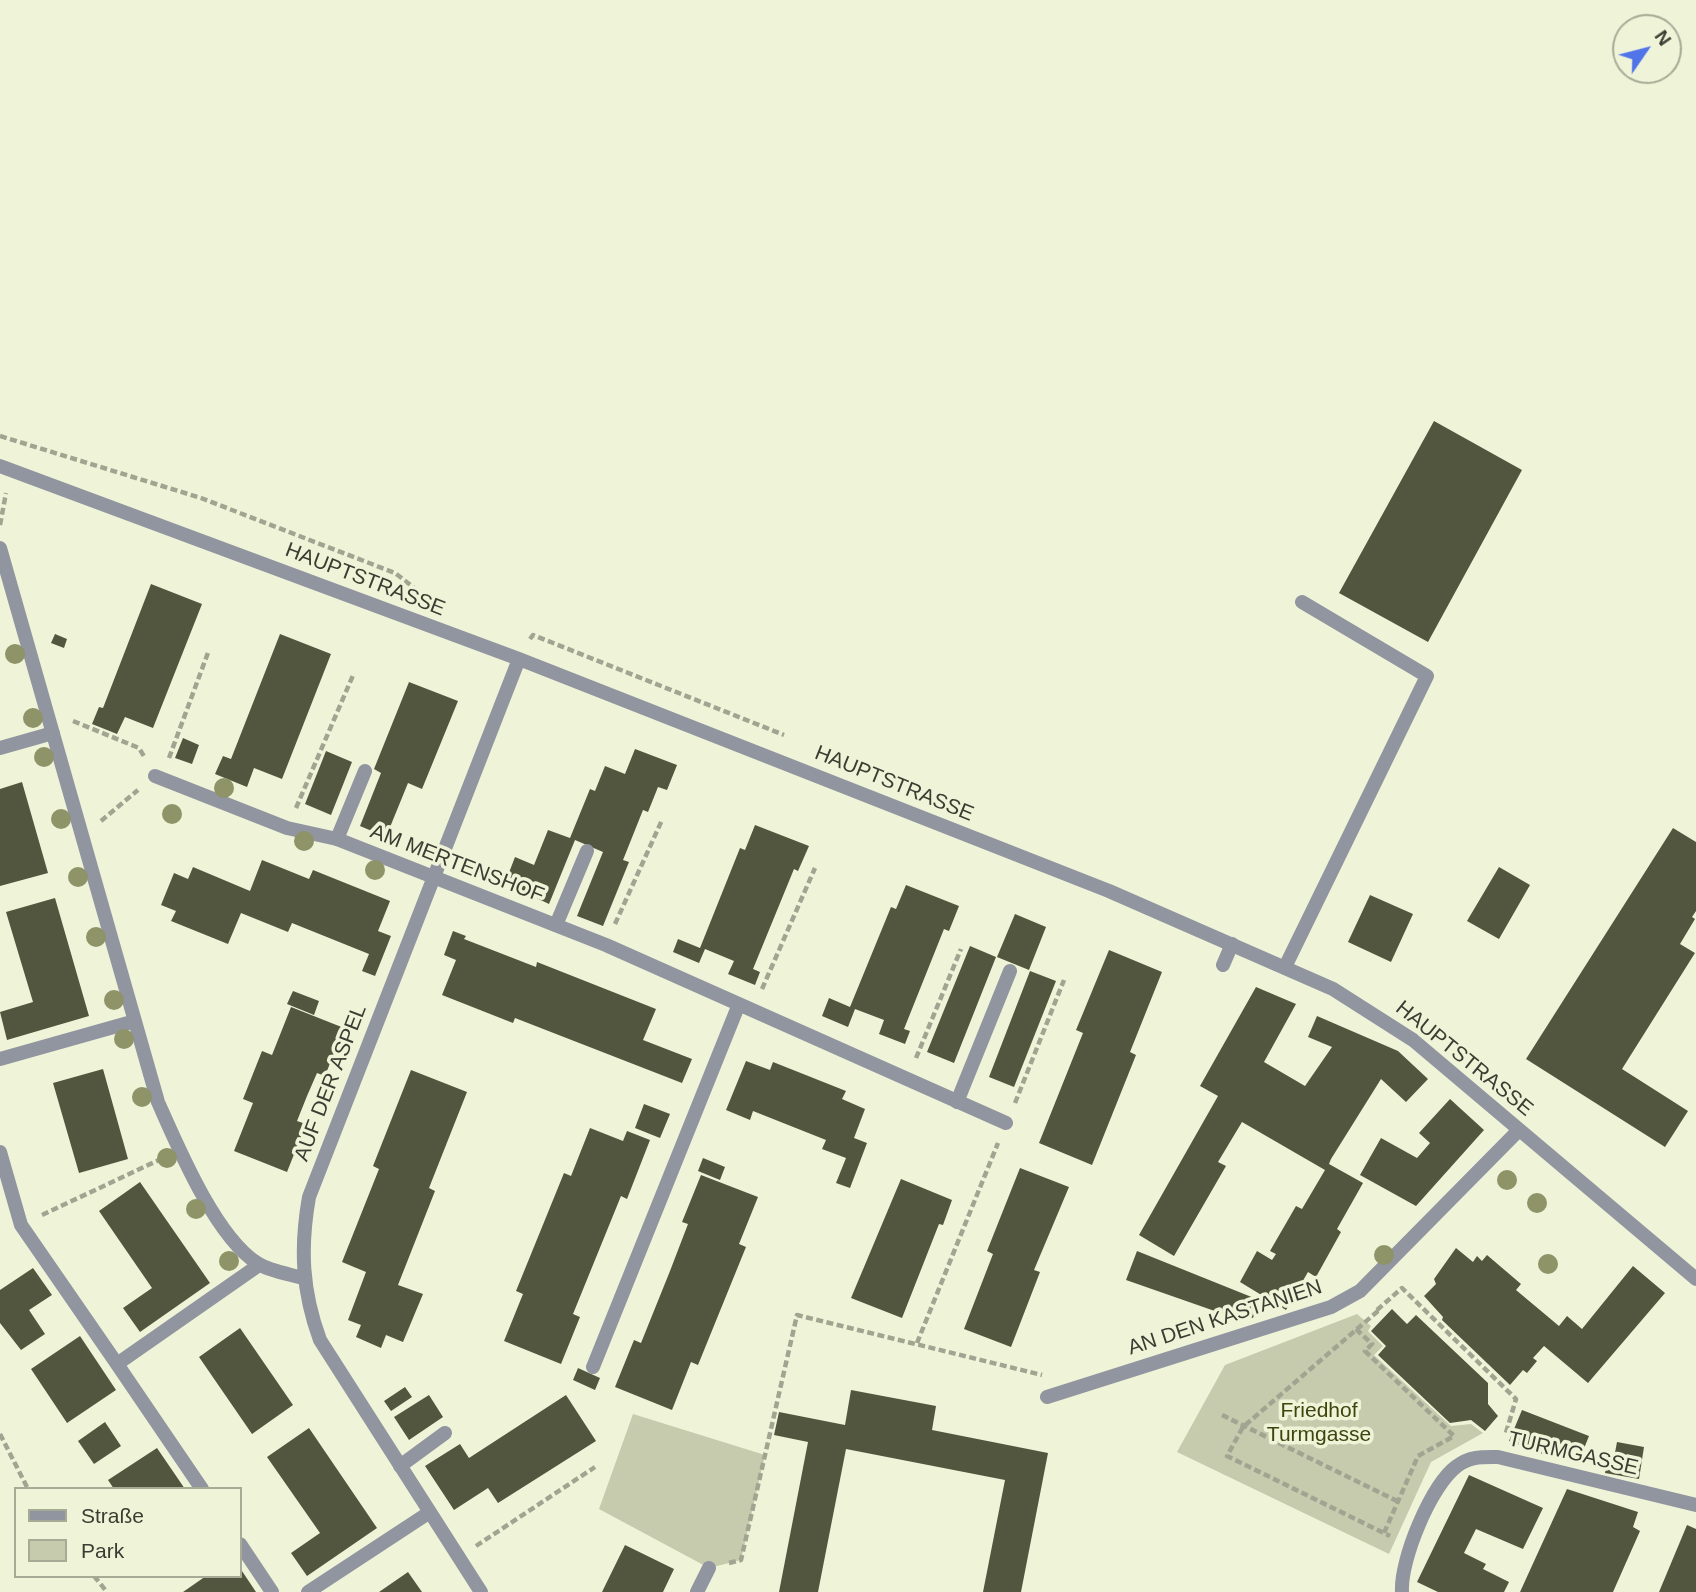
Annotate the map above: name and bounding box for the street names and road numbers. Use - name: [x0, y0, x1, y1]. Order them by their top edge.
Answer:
- street label: HAUPTSTRASSE: [282, 538, 448, 622]
- street label: HAUPTSTRASSE: [811, 741, 977, 827]
- street label: AM MERTENSHOF: [367, 819, 547, 909]
- street label: HAUPTSTRASSE: [1390, 996, 1538, 1122]
- street label: AUF DER ASPEL: [290, 1001, 372, 1165]
- street label: AN DEN KASTANIEN: [1125, 1275, 1325, 1361]
- street label: TURMGASSE: [1505, 1427, 1641, 1481]

